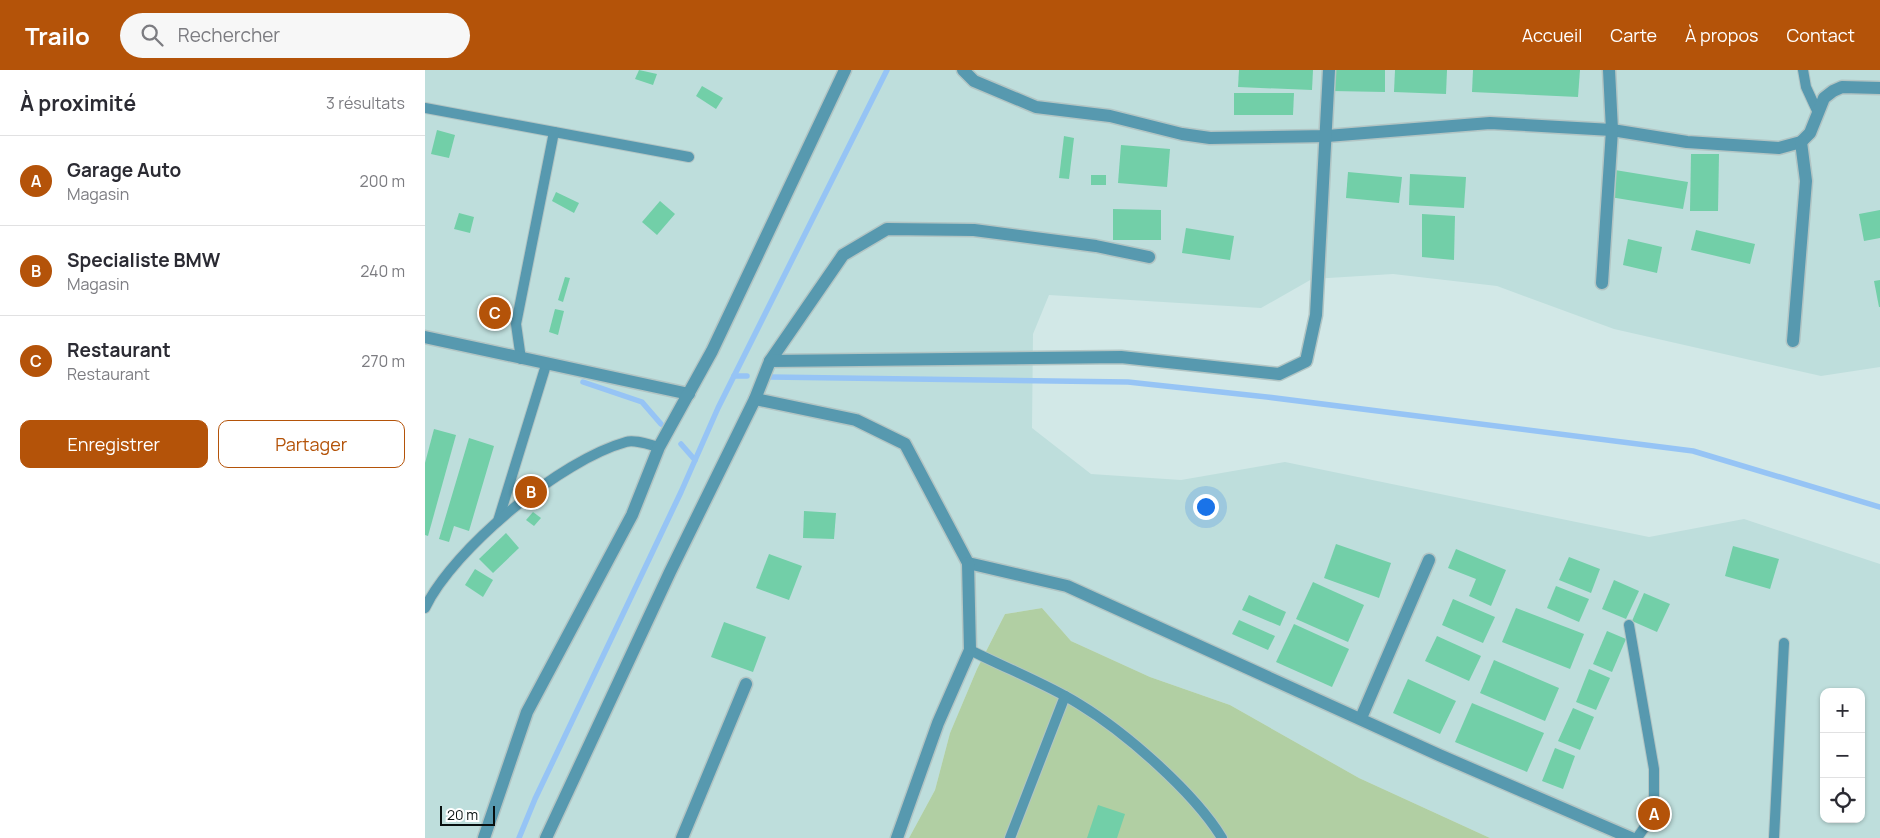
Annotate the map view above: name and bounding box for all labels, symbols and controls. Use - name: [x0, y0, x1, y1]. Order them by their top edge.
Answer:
- search box: [120, 13, 470, 58]
- text: Trailo: [25, 19, 90, 52]
- icon: search: [138, 21, 166, 49]
- text: Rechercher: [178, 22, 280, 48]
- text: Accueil: [1522, 23, 1582, 47]
- text: Carte: [1610, 23, 1657, 47]
- text: À propos: [1685, 23, 1758, 47]
- text: Contact: [1786, 23, 1855, 47]
- text: À proximité: [20, 89, 136, 117]
- text: 3 résultats: [326, 92, 405, 114]
- text: Garage Auto: [67, 157, 181, 183]
- text: A: [31, 170, 41, 192]
- text: 200 m: [360, 170, 405, 192]
- text: Magasin: [67, 183, 129, 205]
- text: Specialiste BMW: [67, 247, 220, 273]
- text: B: [31, 260, 41, 282]
- text: 240 m: [360, 260, 405, 282]
- text: Magasin: [67, 273, 129, 295]
- pin: C: [479, 294, 511, 332]
- text: Restaurant: [67, 337, 171, 363]
- text: C: [30, 350, 42, 372]
- text: 270 m: [361, 350, 405, 372]
- text: Restaurant: [67, 363, 150, 385]
- button: Enregistrer: [20, 420, 208, 468]
- button: Partager: [218, 420, 405, 468]
- pin: B: [515, 473, 547, 511]
- your location: [1193, 494, 1219, 520]
- map controls: [1820, 688, 1865, 823]
- button: +: [1820, 688, 1865, 733]
- button: −: [1820, 733, 1865, 778]
- button: locate: [1820, 778, 1865, 823]
- pin: A: [1638, 795, 1670, 833]
- scale bar: [440, 803, 495, 826]
- text: 20 m: [447, 805, 478, 824]

